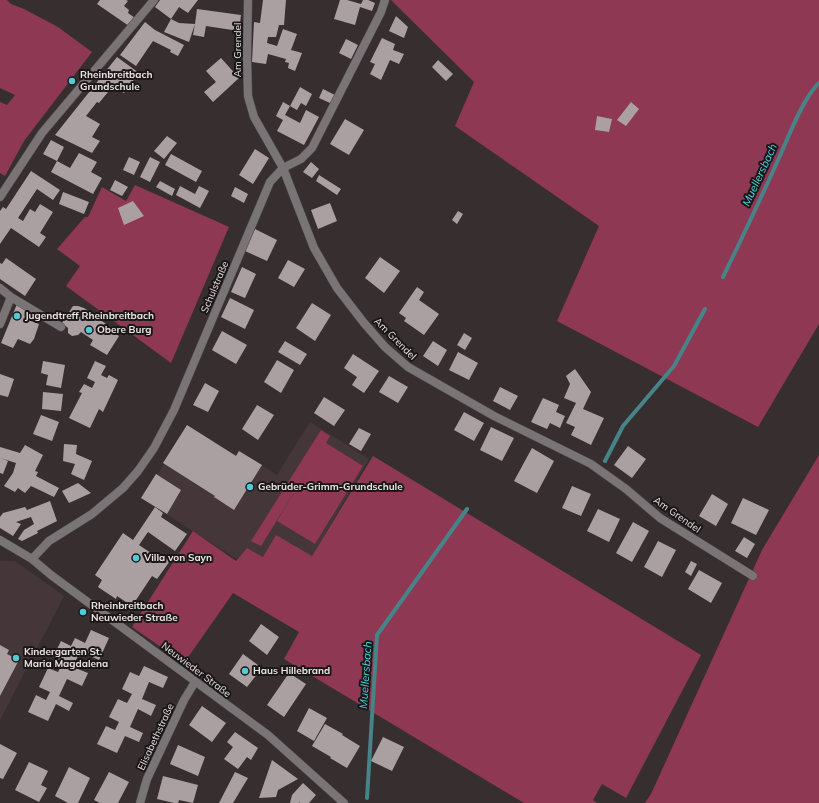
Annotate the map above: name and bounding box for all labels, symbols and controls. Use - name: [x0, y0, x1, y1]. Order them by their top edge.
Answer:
- street label: Am Grendel: [232, 23, 244, 77]
- place label: Rheinbreitbach Grundschule: [80, 69, 153, 92]
- marker: Rheinbreitbach Grundschule: [67, 76, 77, 86]
- water label: Muellersbach: [740, 142, 780, 208]
- street label: Schulstraße: [199, 259, 231, 315]
- place label: Jugendtreff Rheinbreitbach: [25, 310, 154, 322]
- marker: Jugendtreff Rheinbreitbach: [12, 311, 22, 321]
- street label: Am Grendel: [371, 315, 419, 363]
- place label: Obere Burg: [97, 324, 152, 336]
- marker: Obere Burg: [84, 325, 94, 335]
- place label: Gebrüder-Grimm-Grundschule: [258, 481, 403, 493]
- marker: Gebrüder-Grimm-Grundschule: [245, 482, 255, 492]
- street label: Am Grendel: [651, 494, 703, 536]
- place label: Villa von Sayn: [144, 552, 212, 564]
- marker: Villa von Sayn: [131, 553, 141, 563]
- place label: Rheinbreitbach Neuwieder Straße: [91, 600, 178, 624]
- marker: Rheinbreitbach Neuwieder Straße: [78, 607, 88, 617]
- street label: Neuwieder Straße: [159, 640, 233, 700]
- water label: Muellersbach: [357, 641, 375, 709]
- place label: Kindergarten St. Maria Magdalena: [24, 646, 108, 670]
- marker: Kindergarten St. Maria Magdalena: [11, 653, 21, 663]
- place label: Haus Hillebrand: [253, 665, 330, 677]
- marker: Haus Hillebrand: [240, 666, 250, 676]
- street label: Elisabethstraße: [135, 702, 177, 772]

